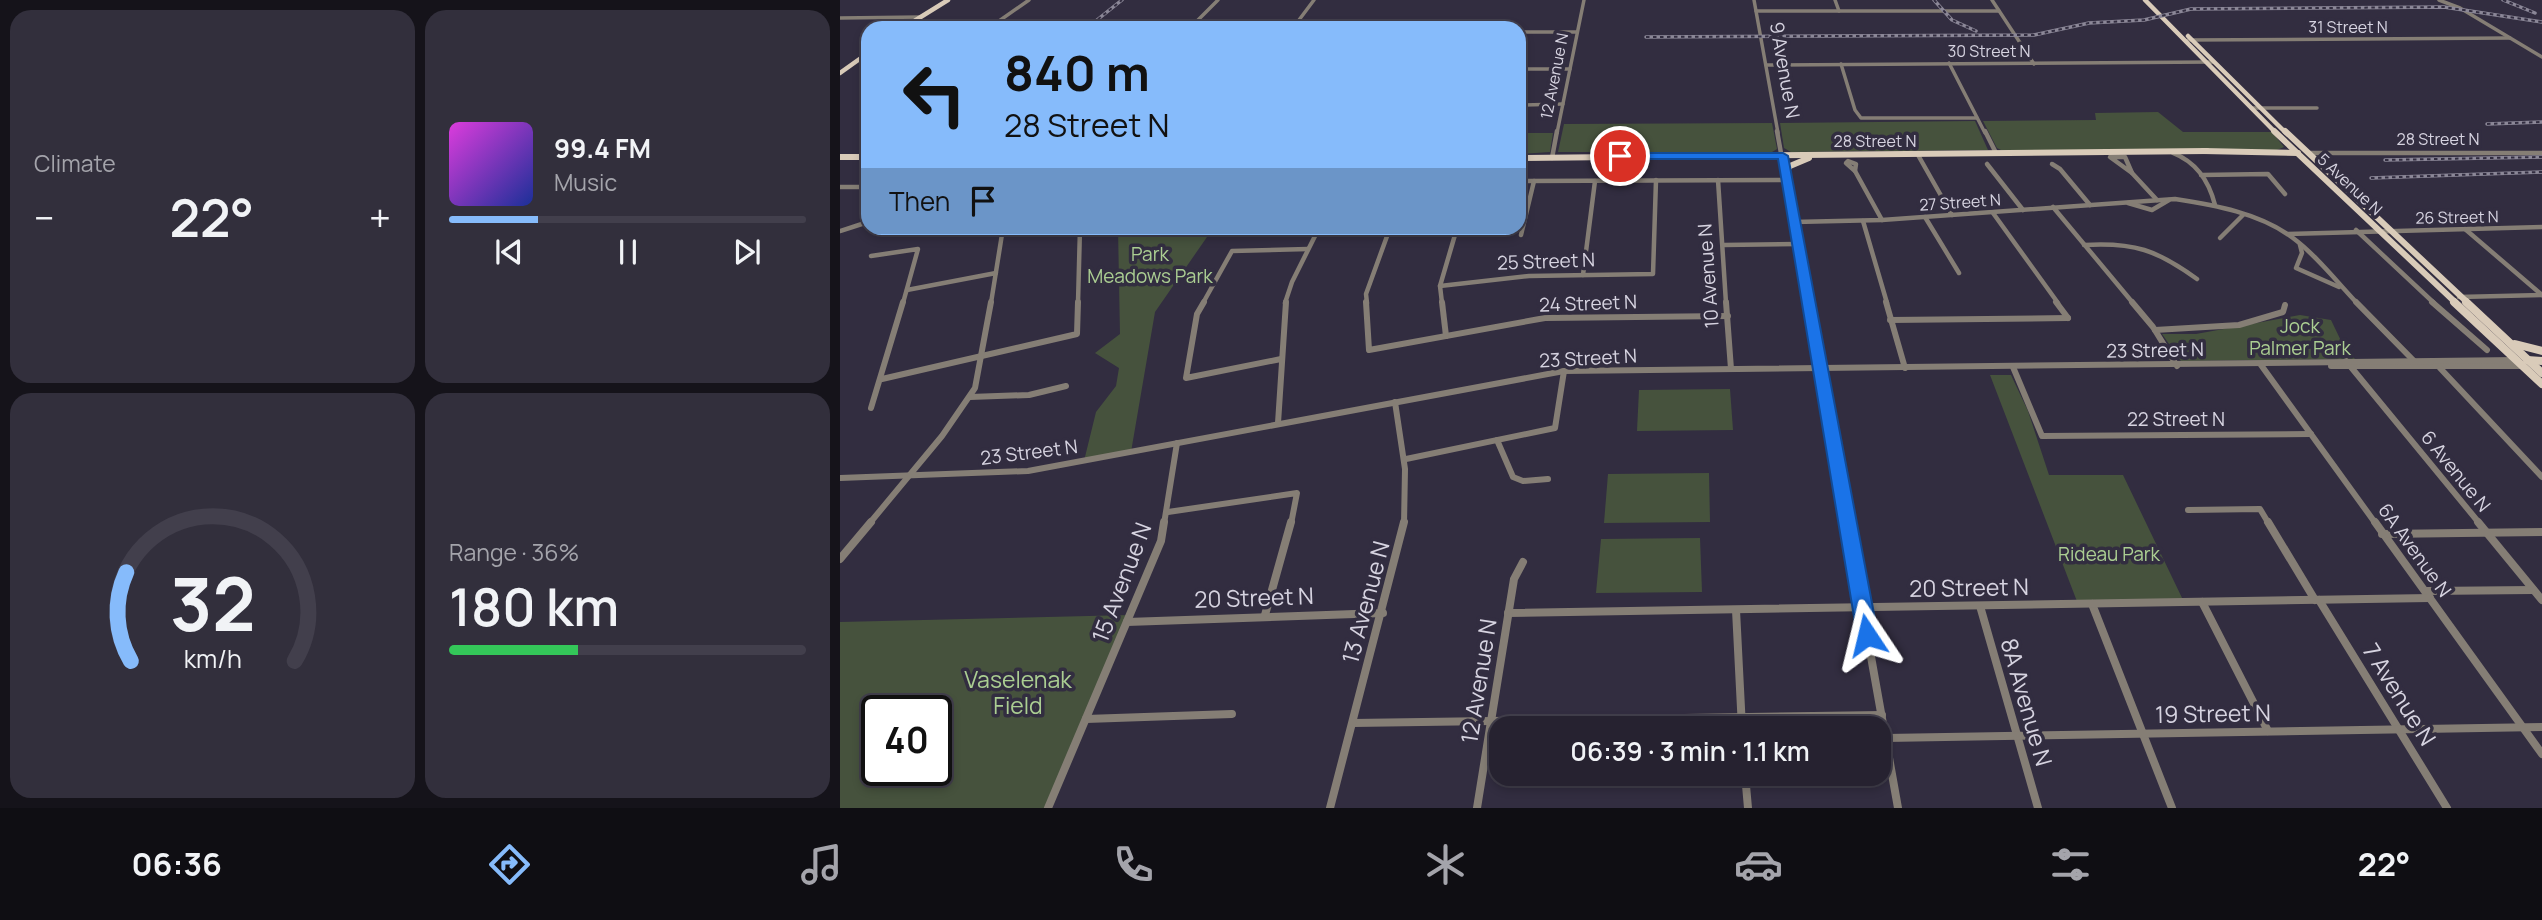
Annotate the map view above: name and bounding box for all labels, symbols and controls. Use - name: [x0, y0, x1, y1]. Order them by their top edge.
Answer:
- street label: 31 Street N: [2308, 16, 2388, 38]
- street label: 9 Avenue N: [1764, 20, 1806, 120]
- street label: 12 Avenue N: [1535, 31, 1573, 121]
- text: 840 m: [1004, 39, 1150, 106]
- street label: 30 Street N: [1948, 40, 2030, 62]
- icon: left: [889, 49, 980, 140]
- text: 28 Street N: [1004, 103, 1170, 147]
- pin: [1590, 126, 1650, 186]
- street label: 28 Street N: [2397, 128, 2479, 150]
- text: 99.4 FM: [554, 130, 651, 166]
- street label: 28 Street N: [1834, 130, 1916, 152]
- icon: arrive: [1601, 137, 1639, 175]
- text: Climate: [34, 147, 116, 179]
- street label: 5 Avenue N: [2313, 148, 2387, 220]
- text: Music: [554, 166, 617, 198]
- text: 22°: [170, 182, 254, 253]
- icon: arrive: [964, 182, 1002, 220]
- text: Then: [889, 183, 950, 219]
- street label: 27 Street N: [1919, 188, 2001, 216]
- text: −: [34, 191, 55, 243]
- text: +: [369, 191, 391, 243]
- street label: 26 Street N: [2415, 205, 2499, 229]
- street label: 10 Avenue N: [1691, 223, 1725, 329]
- icon: previous: [490, 233, 528, 271]
- icon: pause: [609, 233, 647, 271]
- icon: next: [728, 233, 766, 271]
- park label: Park Meadows Park: [1087, 241, 1213, 289]
- street label: 25 Street N: [1496, 246, 1596, 276]
- street label: 24 Street N: [1539, 288, 1637, 318]
- park label: Jock Palmer Park: [2249, 313, 2351, 361]
- street label: 23 Street N: [2106, 336, 2204, 364]
- street label: 23 Street N: [1539, 342, 1637, 374]
- street label: 22 Street N: [2127, 406, 2225, 432]
- street label: 6 Avenue N: [2415, 425, 2497, 517]
- street label: 23 Street N: [979, 433, 1079, 471]
- street label: 6A Avenue N: [2372, 498, 2458, 602]
- street label: 15 Avenue N: [1083, 517, 1159, 647]
- text: Range · 36%: [449, 536, 579, 568]
- street label: 13 Avenue N: [1333, 537, 1397, 667]
- park label: Rideau Park: [2058, 541, 2161, 567]
- text: 32: [170, 554, 255, 654]
- street label: 20 Street N: [1909, 570, 2029, 604]
- text: 180 km: [449, 571, 619, 642]
- street label: 20 Street N: [1194, 579, 1314, 615]
- position arrow: [1830, 598, 1904, 672]
- street label: 12 Avenue N: [1452, 616, 1504, 746]
- street label: 8A Avenue N: [1993, 634, 2061, 770]
- street label: 7 Avenue N: [2356, 637, 2444, 751]
- text: km/h: [183, 641, 242, 676]
- park label: Vaselenak Field: [964, 663, 1072, 721]
- speed limit sign: 40: [861, 695, 952, 786]
- street label: 19 Street N: [2155, 696, 2271, 730]
- text: 06:39 · 3 min · 1.1 km: [1570, 733, 1810, 769]
- icon: directions: [485, 840, 534, 889]
- icon: music: [797, 840, 846, 889]
- icon: phone: [1109, 840, 1158, 889]
- icon: climate: [1421, 840, 1470, 889]
- icon: car: [1734, 840, 1783, 889]
- icon: filters: [2046, 840, 2095, 889]
- text: 06:36: [132, 842, 222, 886]
- text: 22°: [2358, 842, 2410, 886]

